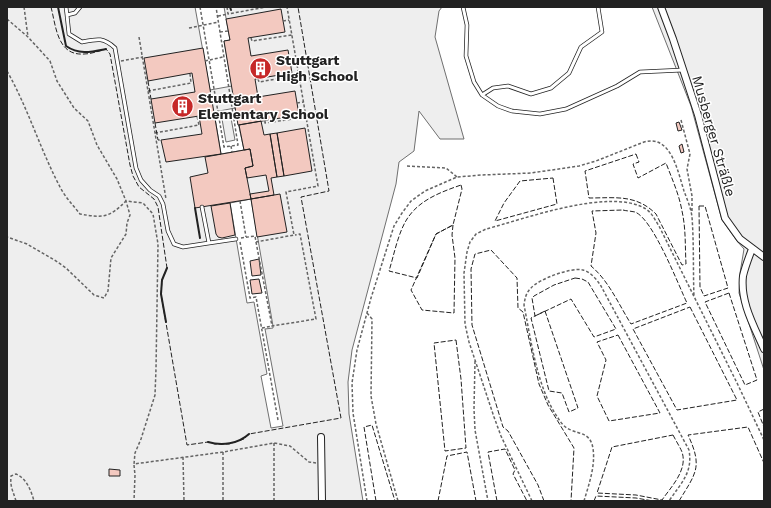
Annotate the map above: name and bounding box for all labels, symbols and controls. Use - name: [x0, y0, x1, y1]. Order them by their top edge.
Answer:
- place label: Stuttgart High School: [276, 52, 358, 84]
- building icon: Stuttgart High School: [247, 55, 273, 81]
- street label: Musberger Sträßle: [689, 74, 739, 198]
- place label: Stuttgart Elementary School: [198, 90, 329, 122]
- building icon: Stuttgart Elementary School: [169, 93, 195, 119]

